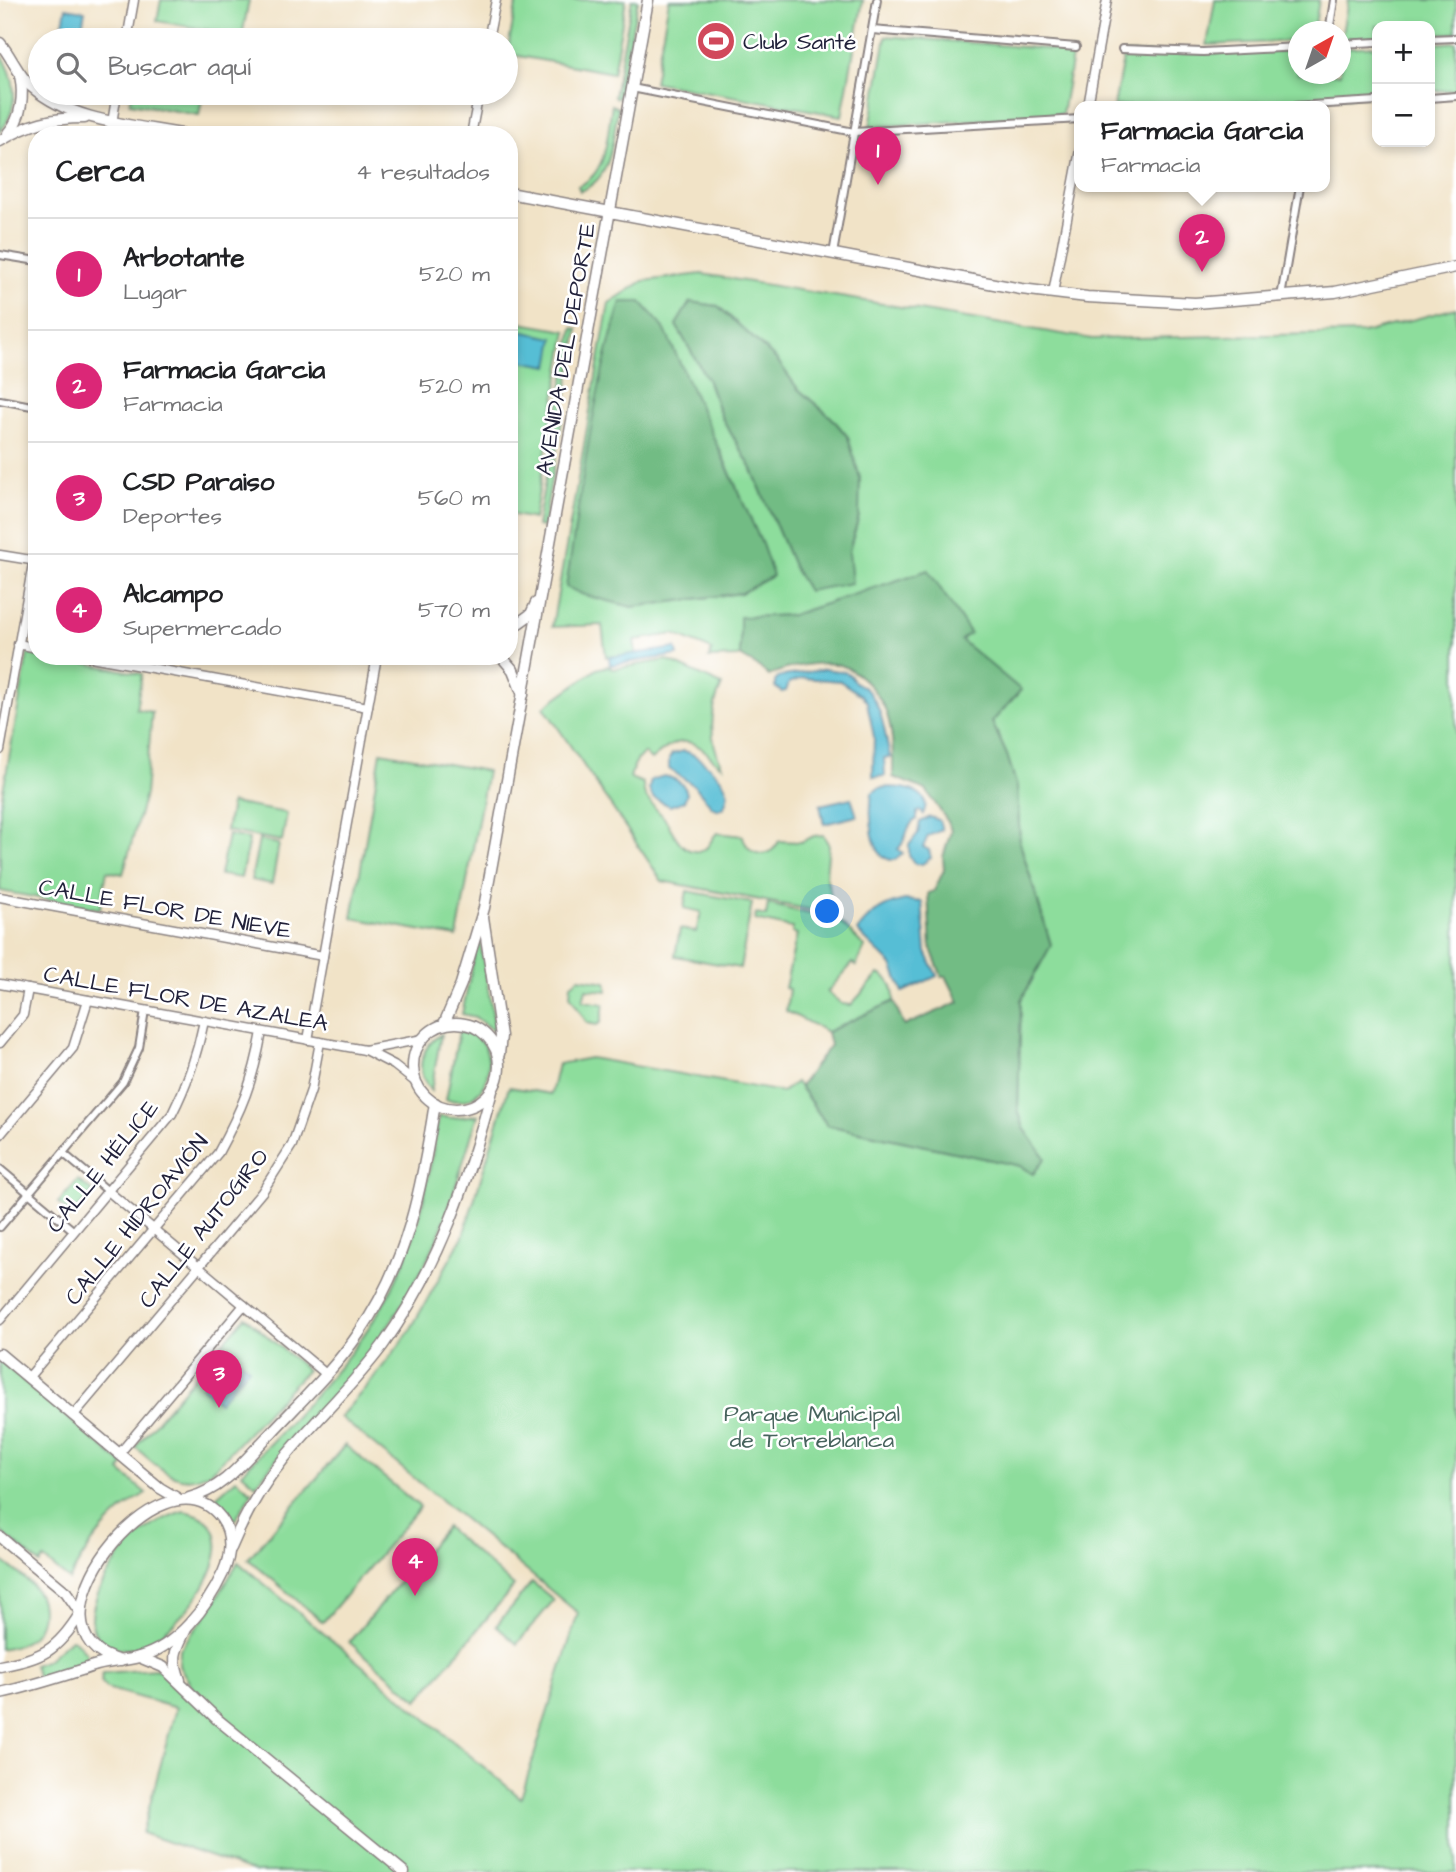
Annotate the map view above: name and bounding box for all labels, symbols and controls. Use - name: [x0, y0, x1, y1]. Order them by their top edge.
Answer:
- sports icon: Club Santé: [695, 20, 737, 62]
- north arrow: [1288, 21, 1351, 84]
- map controls: [1372, 21, 1435, 147]
- button: +: [1372, 21, 1435, 84]
- place label: Club Santé: [743, 26, 856, 58]
- search box: [28, 28, 518, 105]
- icon: search: [52, 48, 90, 86]
- text: Buscar aquí: [108, 49, 251, 85]
- button: −: [1372, 84, 1435, 147]
- popup: [1074, 101, 1330, 192]
- text: Farmacia Garcia: [1101, 113, 1303, 149]
- pin: 1: [855, 127, 901, 185]
- text: Farmacia: [1101, 149, 1201, 181]
- text: Cerca: [56, 151, 144, 193]
- text: 4 resultados: [356, 156, 490, 188]
- pin: 2: [1179, 214, 1225, 272]
- street label: AVENIDA DEL DEPORTE: [528, 220, 604, 478]
- text: Arbotante: [123, 240, 245, 276]
- text: 1: [78, 258, 80, 290]
- text: 520 m: [419, 258, 490, 290]
- text: Lugar: [123, 276, 187, 308]
- text: Farmacia Garcia: [123, 352, 325, 388]
- text: 2: [72, 370, 86, 402]
- text: 520 m: [419, 370, 490, 402]
- text: Farmacia: [123, 388, 223, 420]
- text: CSD Paraiso: [123, 464, 274, 500]
- text: 3: [73, 482, 85, 514]
- text: 560 m: [418, 482, 490, 514]
- text: Deportes: [123, 500, 222, 532]
- text: Alcampo: [123, 576, 223, 612]
- text: 4: [71, 594, 87, 626]
- text: 570 m: [418, 594, 490, 626]
- text: Supermercado: [123, 612, 281, 644]
- street label: CALLE FLOR DE NIEVE: [36, 871, 294, 947]
- your location: [810, 894, 844, 928]
- street label: CALLE FLOR DE AZALEA: [41, 958, 331, 1040]
- street label: CALLE HÉLICE: [39, 1093, 167, 1240]
- street label: CALLE HIDROAVIÓN: [58, 1127, 216, 1312]
- street label: CALLE AUTOGIRO: [131, 1142, 276, 1315]
- pin: 3: [196, 1350, 242, 1408]
- park label: Parque Municipal de Torreblanca: [724, 1398, 900, 1456]
- pin: 4: [392, 1538, 438, 1596]

